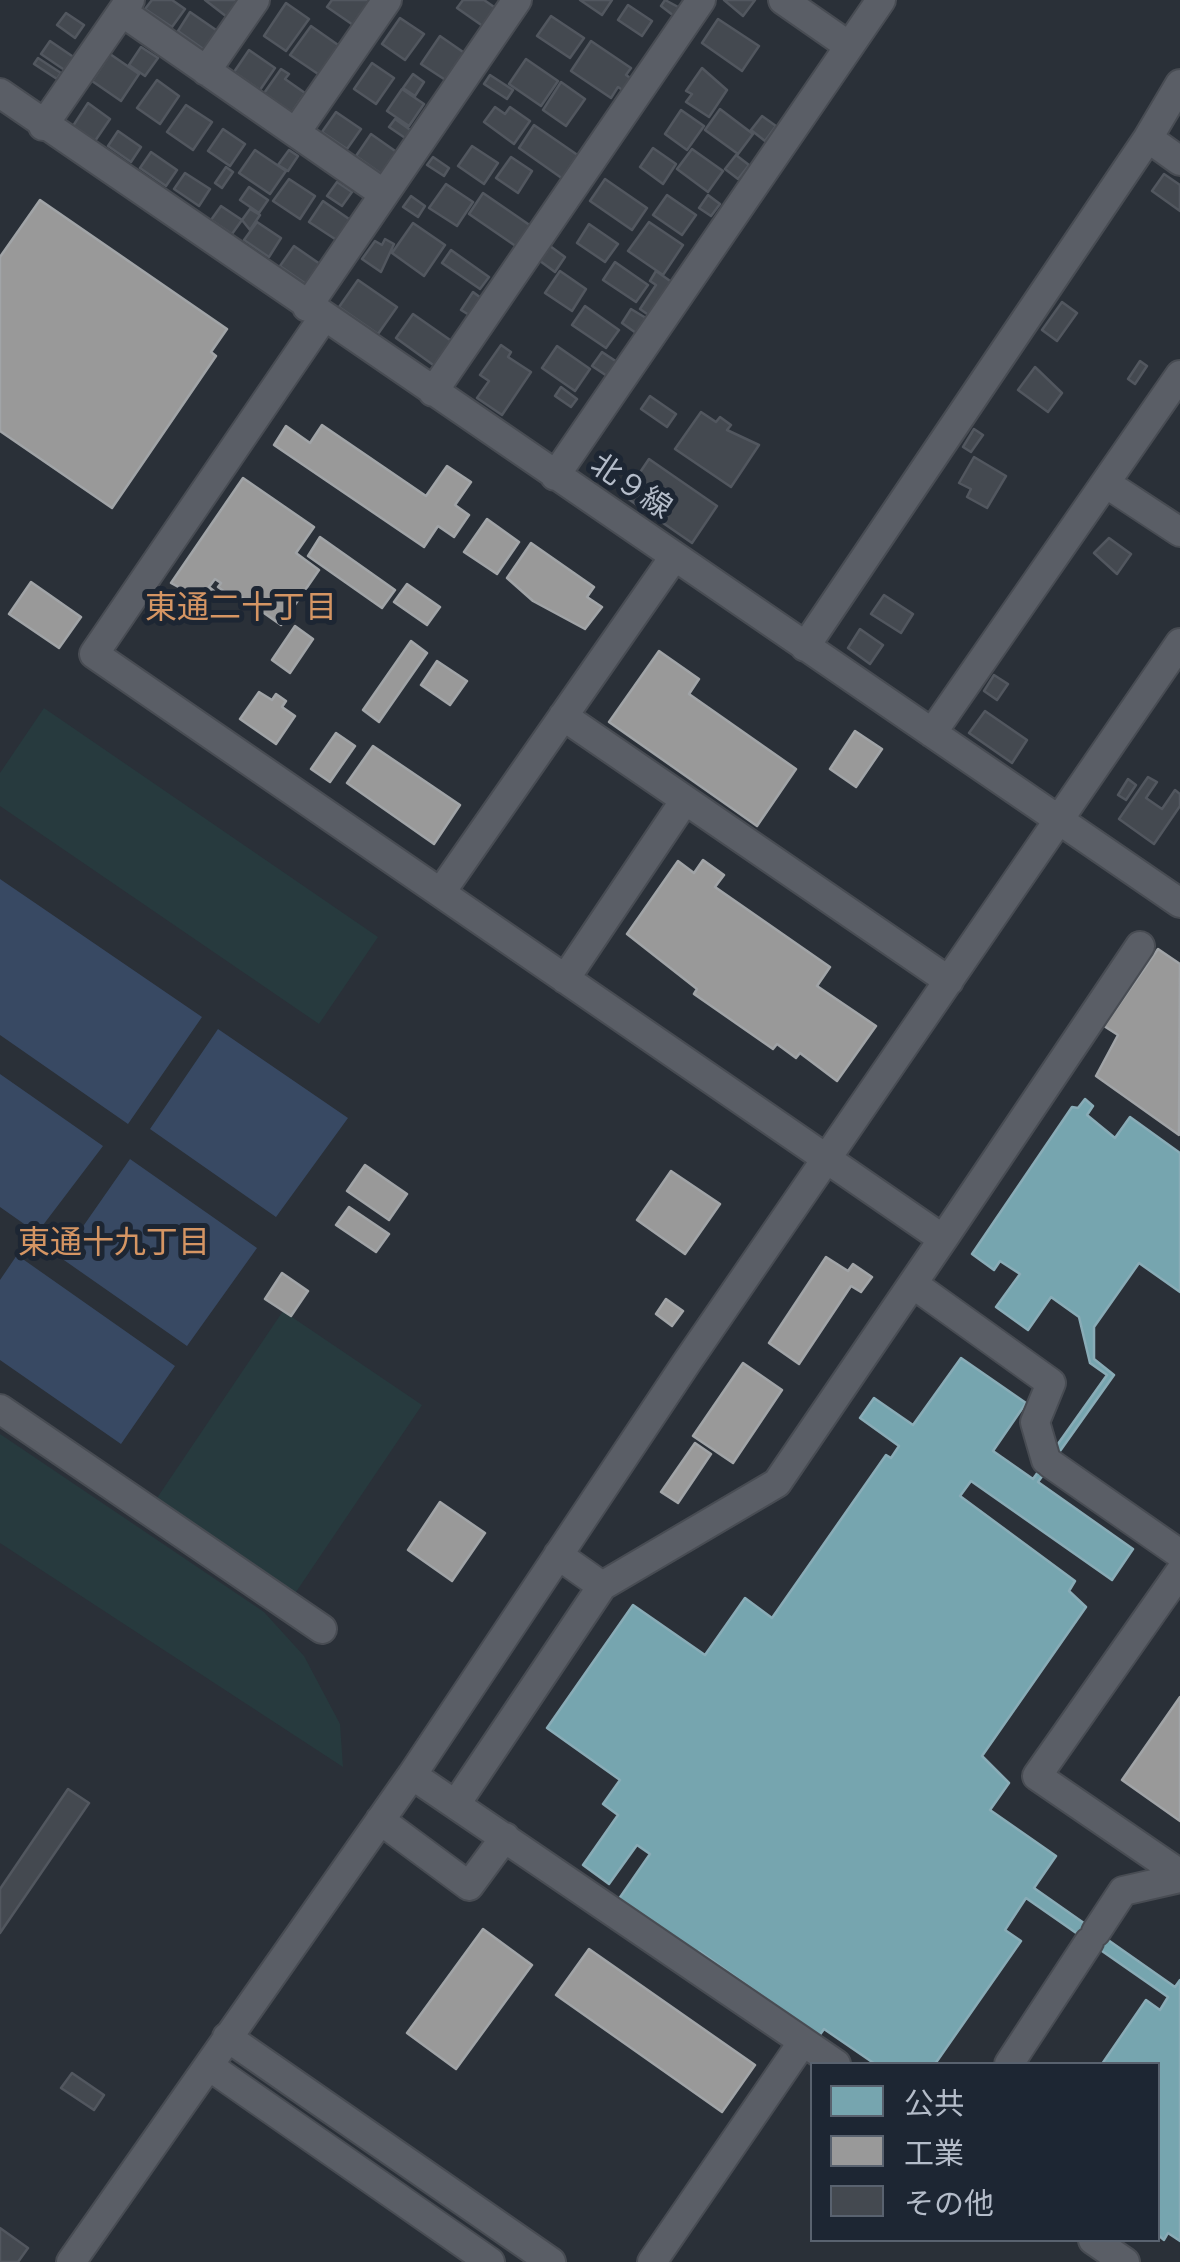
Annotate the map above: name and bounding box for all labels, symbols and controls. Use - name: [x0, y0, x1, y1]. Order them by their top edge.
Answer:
- street label: 北９線: [583, 448, 677, 528]
- district label: 東通二十丁目: [145, 591, 337, 629]
- district label: 東通十九丁目: [18, 1226, 210, 1264]
- legend: [810, 2062, 1160, 2242]
- text: 公共: [904, 2087, 964, 2123]
- text: 工業: [904, 2137, 964, 2173]
- text: その他: [904, 2187, 994, 2223]

